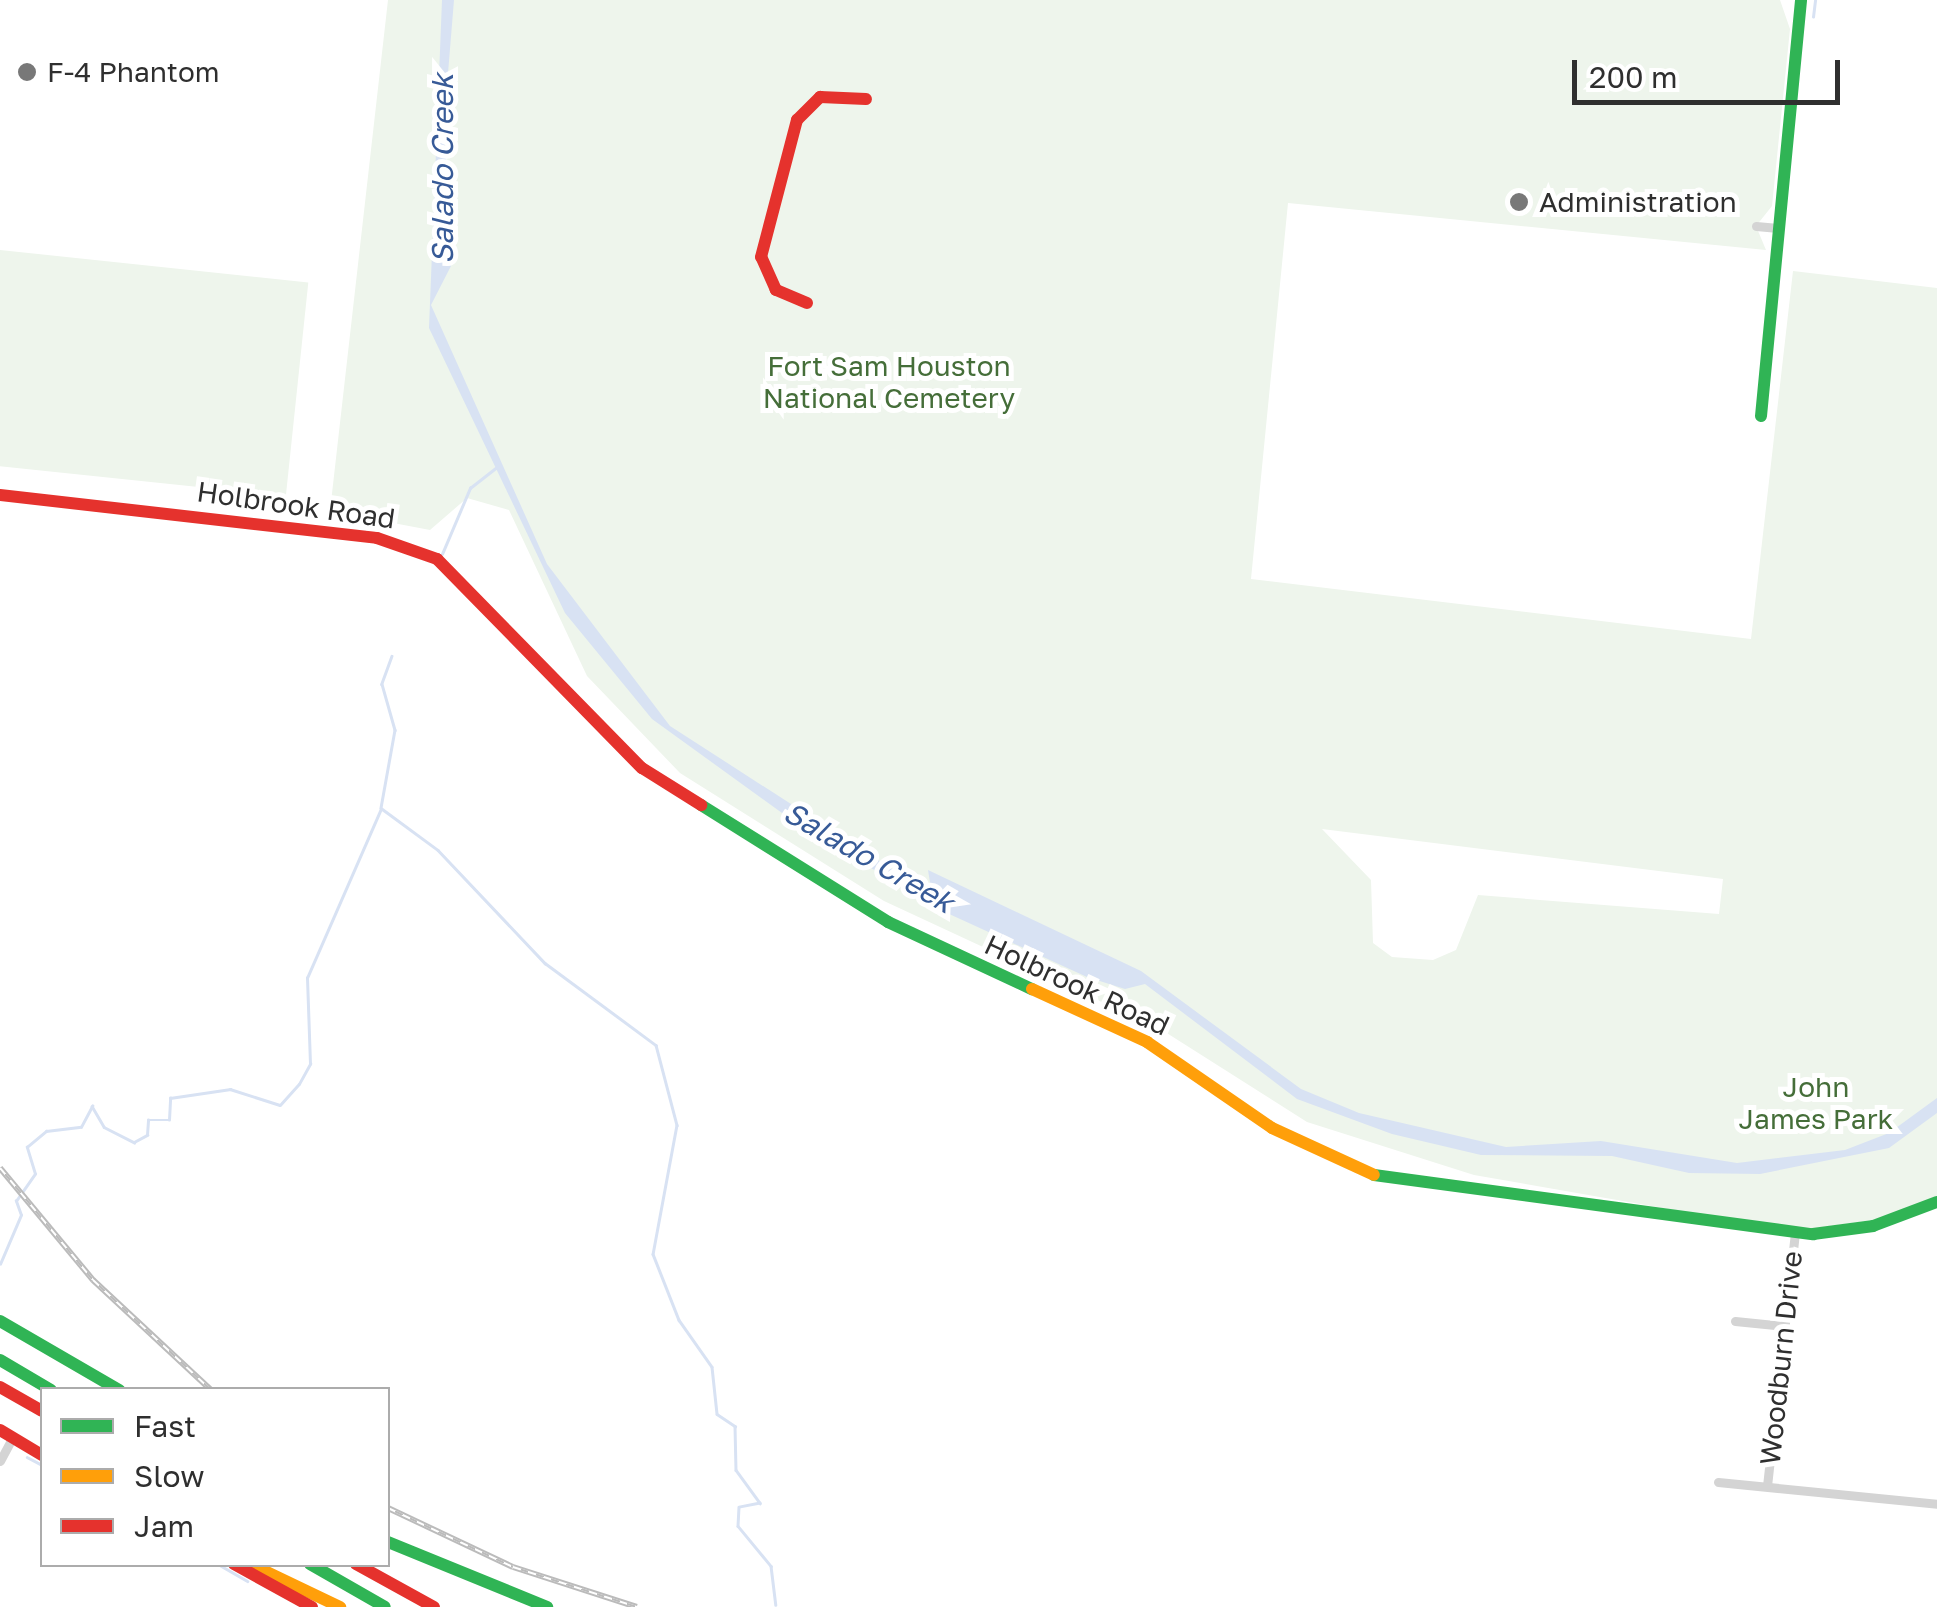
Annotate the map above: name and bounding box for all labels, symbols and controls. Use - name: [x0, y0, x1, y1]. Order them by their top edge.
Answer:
- scale bar: [1577, 40, 1844, 102]
- place label: F-4 Phantom: [47, 55, 219, 89]
- text: 200 m: [1589, 59, 1678, 95]
- marker: F-4 Phantom: [16, 61, 38, 83]
- water label: Salado Creek: [424, 74, 460, 264]
- place label: Administration: [1539, 185, 1737, 219]
- marker: Administration: [1508, 191, 1530, 213]
- park label: Fort Sam Houston National Cemetery: [763, 349, 1015, 415]
- street label: Holbrook Road: [195, 474, 397, 536]
- water label: Salado Creek: [778, 794, 960, 920]
- street label: Holbrook Road: [979, 928, 1175, 1042]
- park label: John James Park: [1739, 1070, 1893, 1136]
- street label: Woodburn Drive: [1753, 1249, 1809, 1467]
- legend: [40, 1387, 390, 1567]
- text: Fast: [134, 1408, 196, 1444]
- text: Slow: [134, 1458, 205, 1494]
- text: Jam: [134, 1508, 194, 1544]

